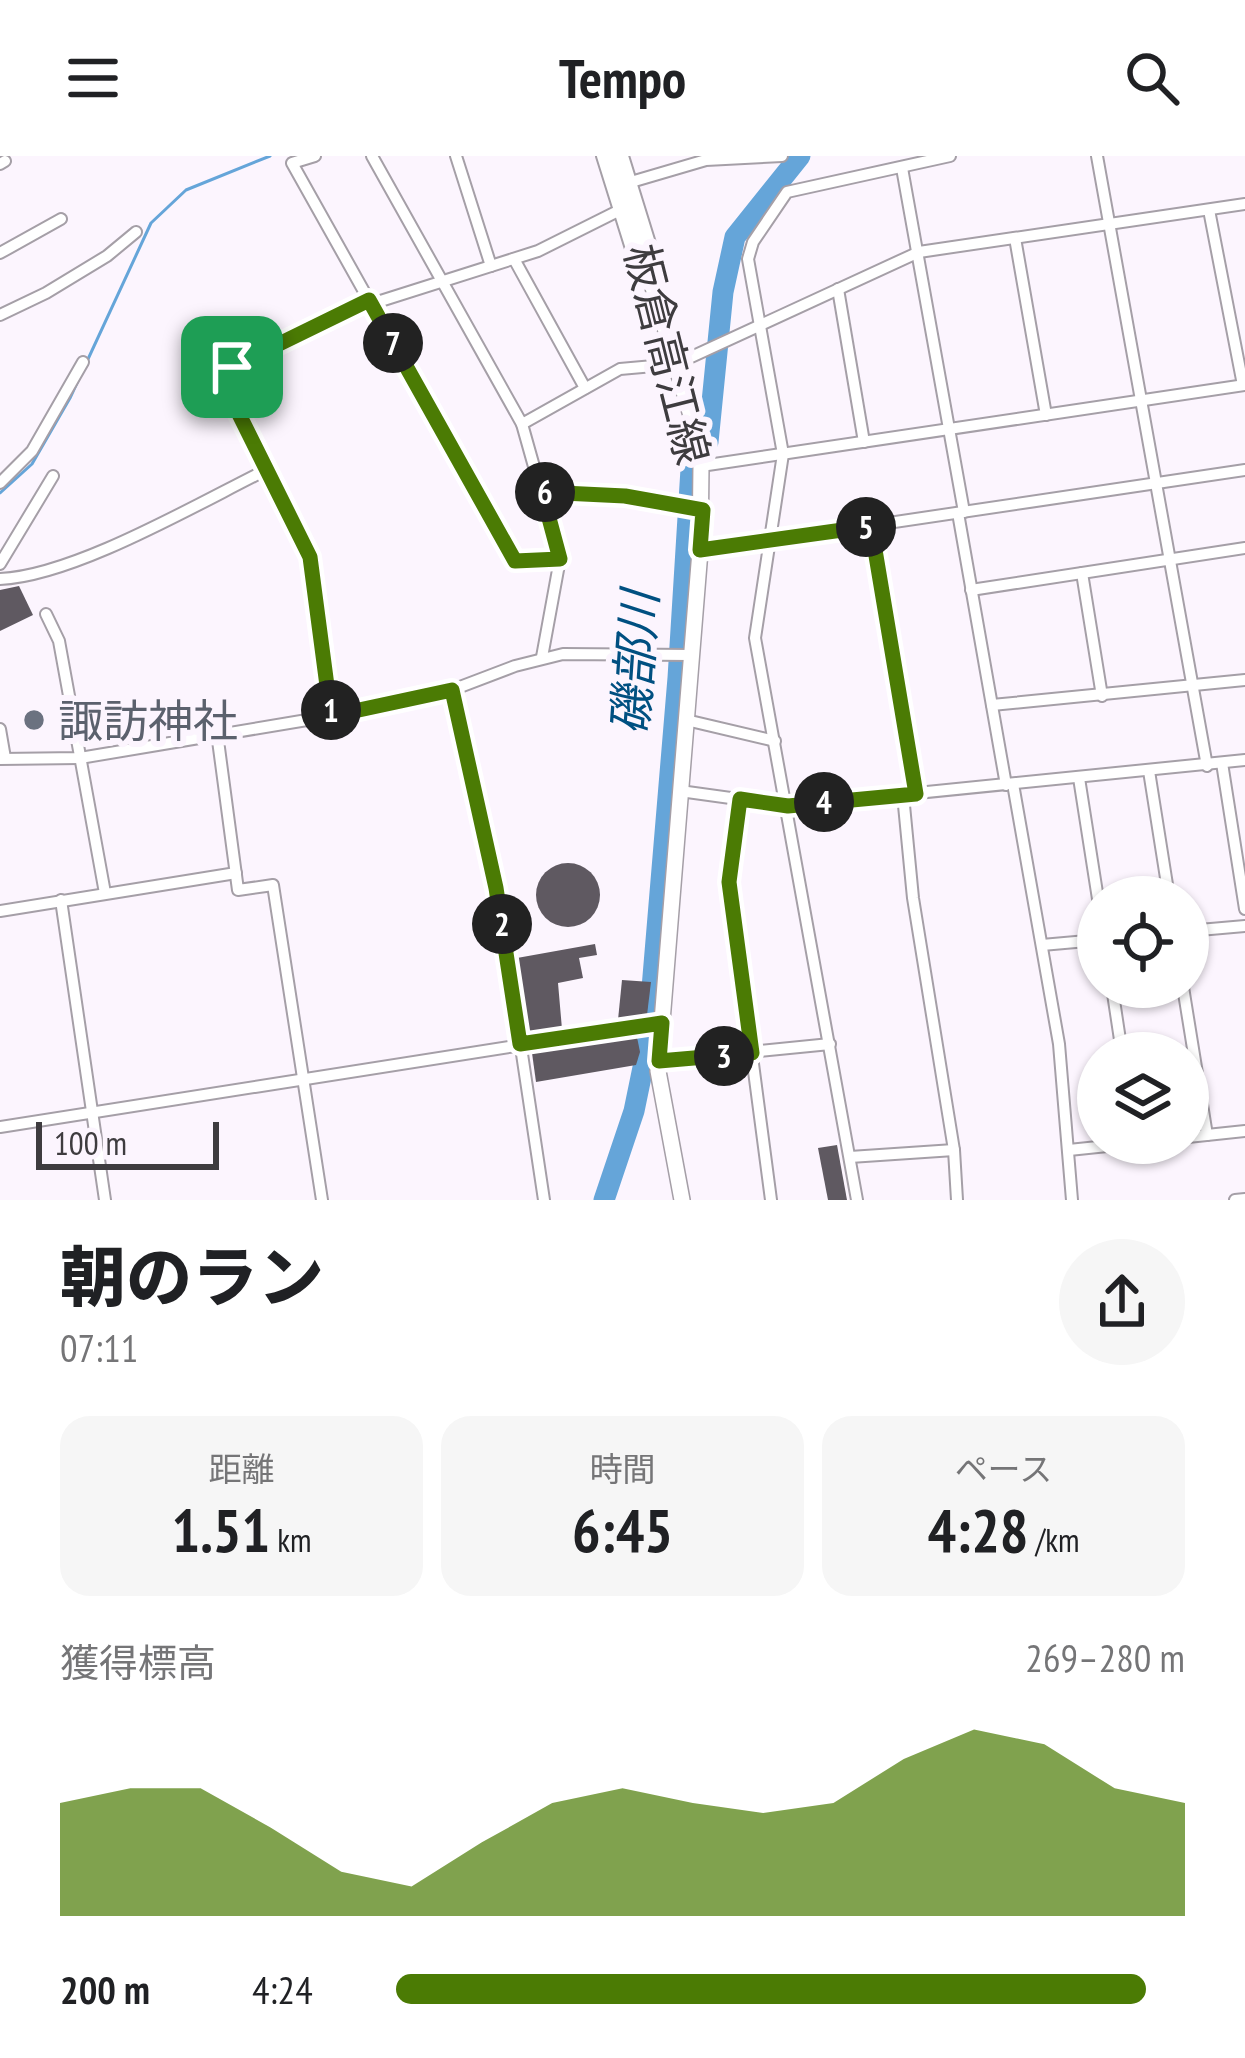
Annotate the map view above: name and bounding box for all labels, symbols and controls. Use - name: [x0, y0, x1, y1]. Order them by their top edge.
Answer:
- text: Tempo: [559, 43, 686, 113]
- icon: menu: [60, 45, 126, 111]
- icon: search: [1119, 45, 1185, 111]
- street label: 板倉高江線: [613, 238, 723, 470]
- pin: 7: [363, 313, 423, 373]
- pin: [181, 316, 283, 418]
- text: 7: [385, 321, 401, 364]
- icon: arrive: [199, 334, 265, 400]
- pin: 6: [515, 462, 575, 522]
- text: 6: [537, 470, 553, 513]
- pin: 5: [836, 497, 896, 557]
- text: 5: [858, 505, 874, 548]
- water label: 磯部川: [598, 584, 670, 737]
- pin: 1: [301, 680, 361, 740]
- text: 1: [323, 688, 339, 731]
- place label: 諏訪神社: [58, 691, 238, 749]
- marker: 諏訪神社: [21, 707, 47, 733]
- pin: 4: [794, 772, 854, 832]
- text: 4: [816, 780, 832, 823]
- map controls: [1077, 876, 1209, 1164]
- button: locate: [1077, 876, 1209, 1008]
- pin: 2: [472, 894, 532, 954]
- text: 2: [494, 902, 510, 945]
- pin: 3: [694, 1026, 754, 1086]
- button: layers: [1077, 1032, 1209, 1164]
- text: 3: [716, 1034, 732, 1077]
- scale bar: [36, 1116, 219, 1169]
- text: 100 m: [54, 1121, 127, 1164]
- text: 朝のラン: [60, 1234, 324, 1319]
- button: share: [1059, 1239, 1185, 1365]
- text: 07:11: [60, 1322, 138, 1373]
- text: 距離: [209, 1447, 275, 1490]
- text: 時間: [590, 1447, 656, 1490]
- text: ペース: [955, 1447, 1052, 1490]
- text: 1.51: [171, 1491, 270, 1569]
- text: 6:45: [572, 1491, 673, 1569]
- text: 4:28: [927, 1491, 1029, 1569]
- text: km: [270, 1518, 312, 1561]
- text: /km: [1029, 1518, 1080, 1561]
- text: 269–280 m: [1025, 1632, 1185, 1683]
- text: 獲得標高: [60, 1637, 216, 1688]
- text: 200 m: [60, 1964, 150, 2015]
- text: 4:24: [252, 1964, 313, 2015]

